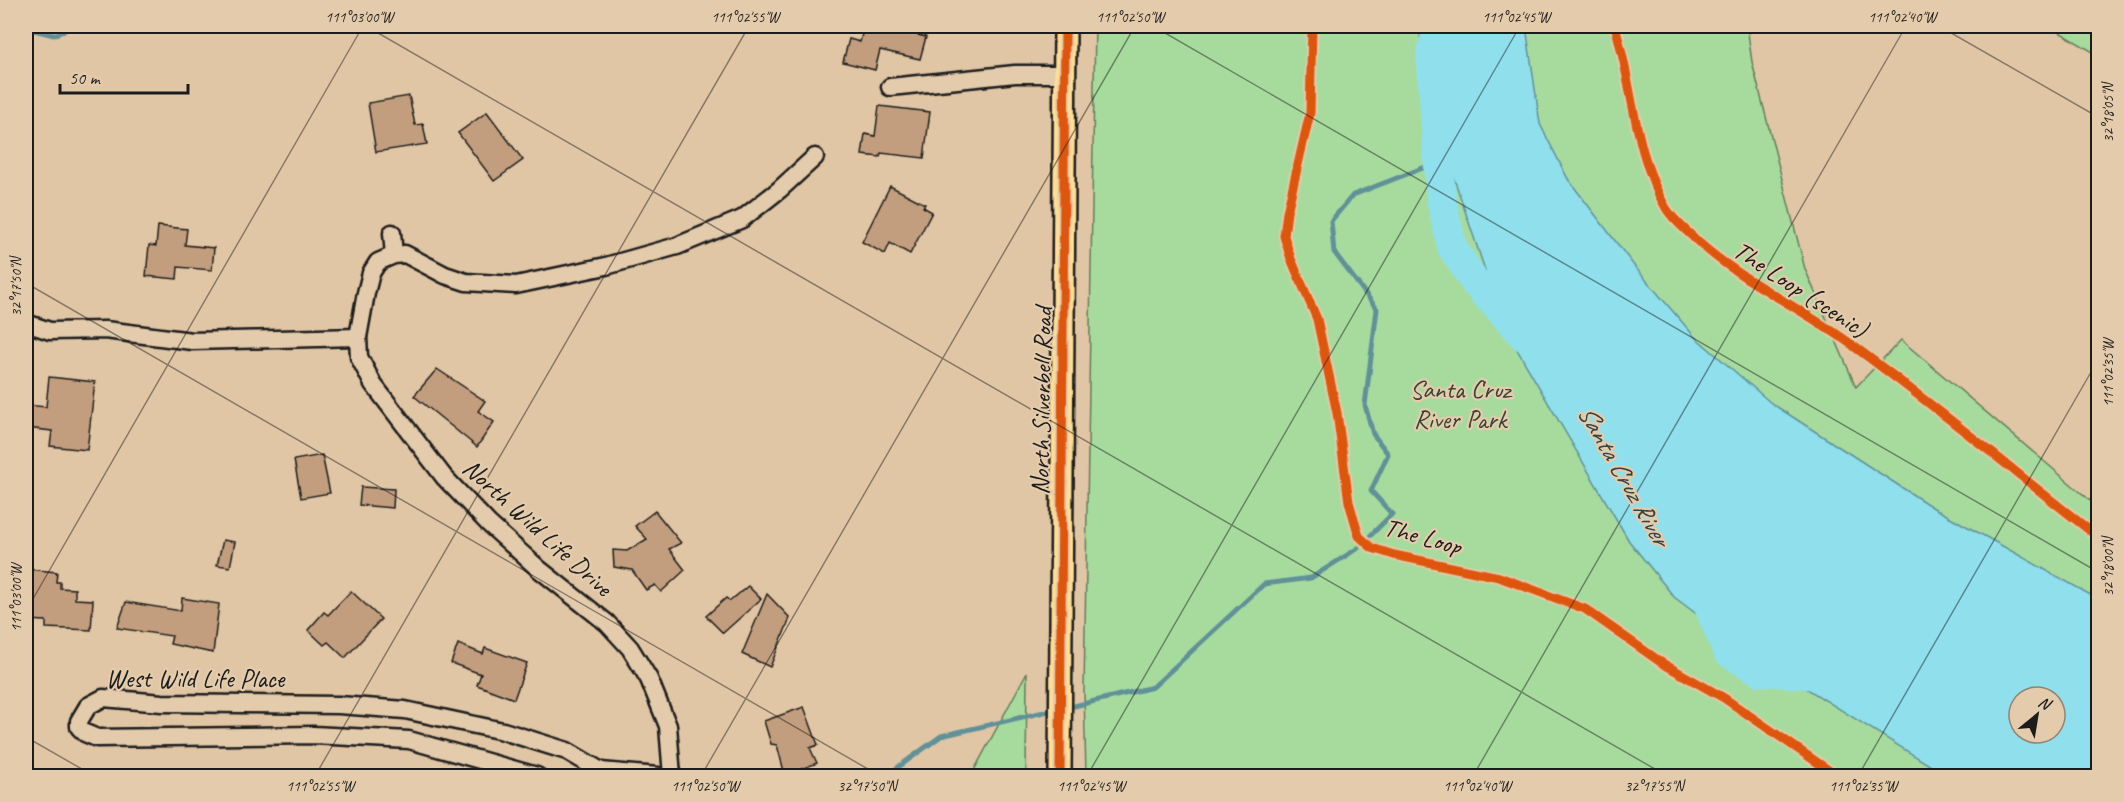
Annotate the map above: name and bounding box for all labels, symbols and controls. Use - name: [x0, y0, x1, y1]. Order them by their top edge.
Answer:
- text: 111°03'00"W: [325, 8, 396, 27]
- text: 111°02'55"W: [711, 8, 782, 27]
- text: 111°02'50"W: [1096, 8, 1167, 27]
- text: 111°02'45"W: [1482, 8, 1553, 27]
- text: 111°02'40"W: [1868, 8, 1939, 27]
- scale bar: [60, 57, 188, 95]
- text: 50 m: [69, 67, 102, 89]
- text: 32°18'05"N: [2099, 80, 2118, 143]
- street label: The Loop (scenic): [1727, 234, 1876, 346]
- text: 32°17'50"N: [7, 254, 26, 317]
- street label: North Silverbell Road: [1023, 303, 1060, 495]
- text: 111°02'35"W: [2099, 336, 2118, 407]
- park label: Santa Cruz River Park: [1410, 373, 1513, 436]
- water label: Santa Cruz River: [1570, 399, 1680, 555]
- street label: North Wild Life Drive: [456, 452, 620, 604]
- street label: The Loop: [1381, 510, 1467, 563]
- text: 32°18'00"N: [2099, 534, 2118, 597]
- text: 111°03'00"W: [7, 561, 26, 632]
- street label: West Wild Life Place: [106, 662, 286, 695]
- north arrow: [2007, 685, 2067, 745]
- text: N: [2035, 692, 2056, 716]
- text: 111°02'55"W: [286, 777, 357, 796]
- text: 111°02'50"W: [671, 777, 742, 796]
- text: 32°17'50"N: [837, 777, 900, 796]
- text: 111°02'45"W: [1057, 777, 1128, 796]
- text: 111°02'40"W: [1443, 777, 1514, 796]
- text: 32°17'55"N: [1624, 777, 1687, 796]
- text: 111°02'35"W: [1829, 777, 1900, 796]

